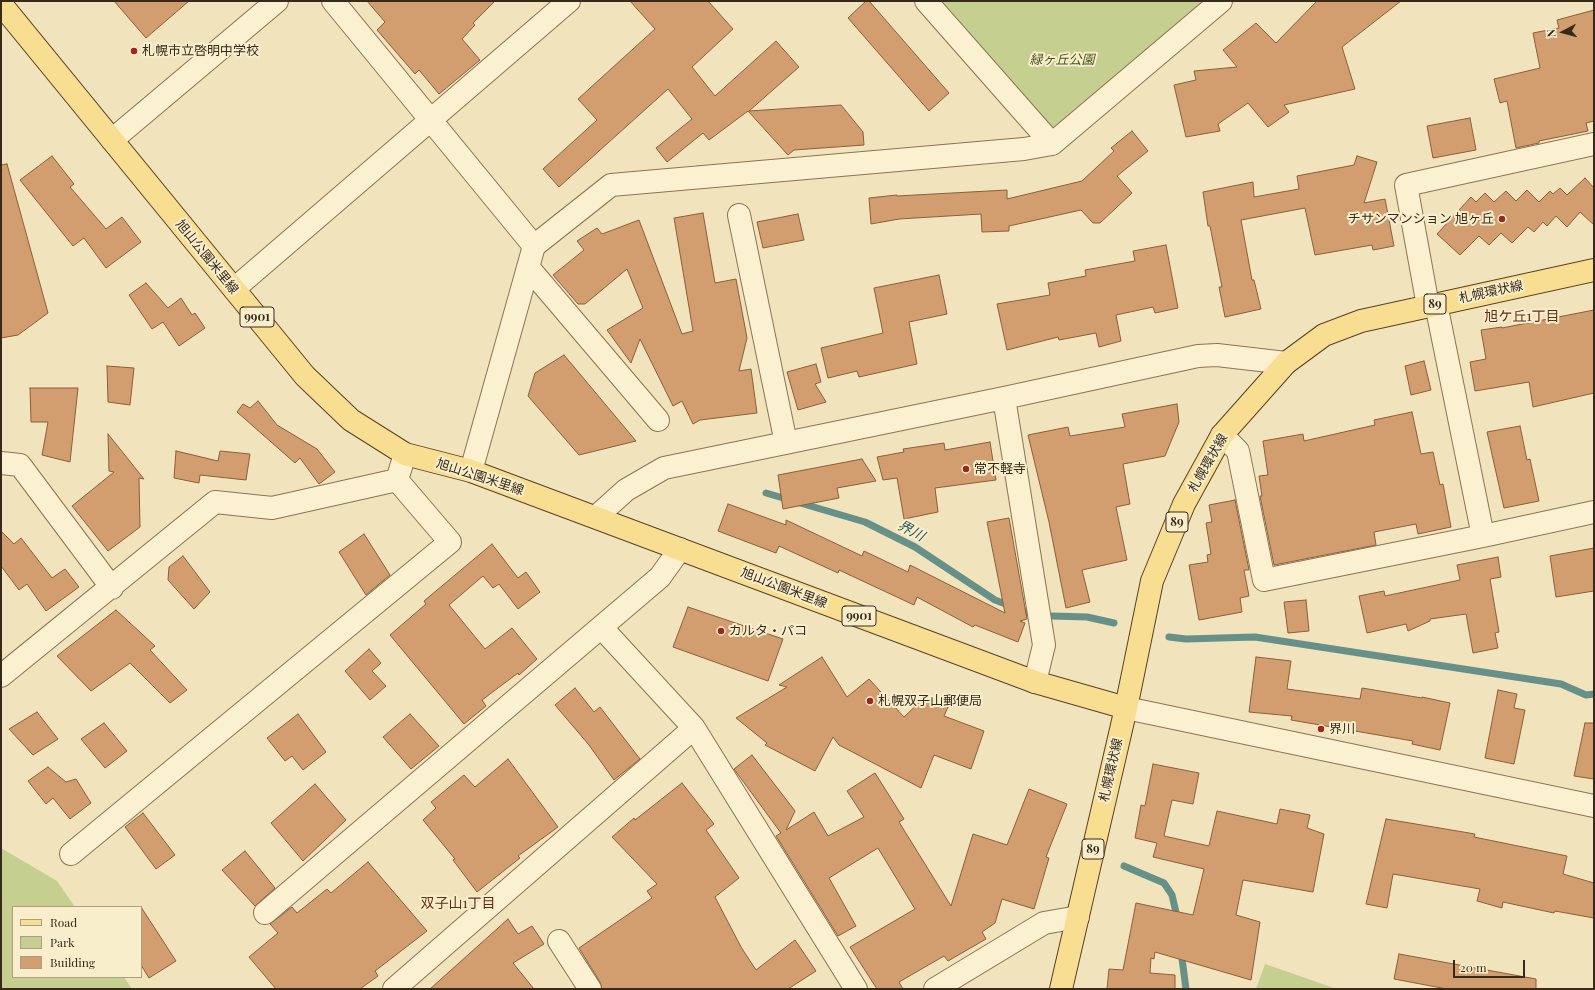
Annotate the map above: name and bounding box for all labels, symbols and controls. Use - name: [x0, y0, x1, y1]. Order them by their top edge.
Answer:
- north arrow: [1543, 12, 1583, 52]
- text: N: [1543, 29, 1558, 38]
- place label: 札幌市立啓明中学校: [142, 43, 259, 59]
- marker: 札幌市立啓明中学校: [129, 46, 139, 56]
- park label: 緑ヶ丘公園: [1030, 52, 1094, 68]
- place label: チサンマンション 旭ヶ丘: [1348, 211, 1494, 227]
- marker: チサンマンション 旭ヶ丘: [1497, 214, 1507, 224]
- street label: 旭山公園米里線: [172, 217, 242, 297]
- street label: 札幌環状線: [1458, 278, 1524, 306]
- road number: 89: [1424, 294, 1446, 314]
- road number: 9901: [240, 307, 274, 327]
- district label: 旭ケ丘1丁目: [1484, 309, 1560, 325]
- street label: 札幌環状線: [1185, 431, 1231, 495]
- street label: 旭山公園米里線: [434, 456, 526, 498]
- place label: 常不軽寺: [974, 461, 1026, 477]
- marker: 常不軽寺: [961, 464, 971, 474]
- road number: 89: [1166, 512, 1188, 532]
- water label: 界川: [895, 517, 927, 545]
- street label: 旭山公園米里線: [739, 564, 829, 612]
- road number: 9901: [842, 606, 876, 626]
- place label: カルタ・パコ: [729, 623, 807, 639]
- marker: カルタ・パコ: [716, 626, 726, 636]
- place label: 札幌双子山郵便局: [878, 693, 982, 709]
- marker: 札幌双子山郵便局: [865, 696, 875, 706]
- place label: 界川: [1329, 721, 1355, 737]
- marker: 界川: [1316, 724, 1326, 734]
- street label: 札幌環状線: [1096, 737, 1126, 803]
- road number: 89: [1082, 839, 1104, 859]
- district label: 双子山1丁目: [420, 896, 496, 912]
- legend: [12, 906, 142, 978]
- text: Road: [50, 914, 77, 930]
- text: Park: [50, 934, 75, 950]
- scale bar: [1455, 952, 1527, 978]
- text: Building: [50, 954, 95, 970]
- text: 20 m: [1460, 959, 1487, 975]

